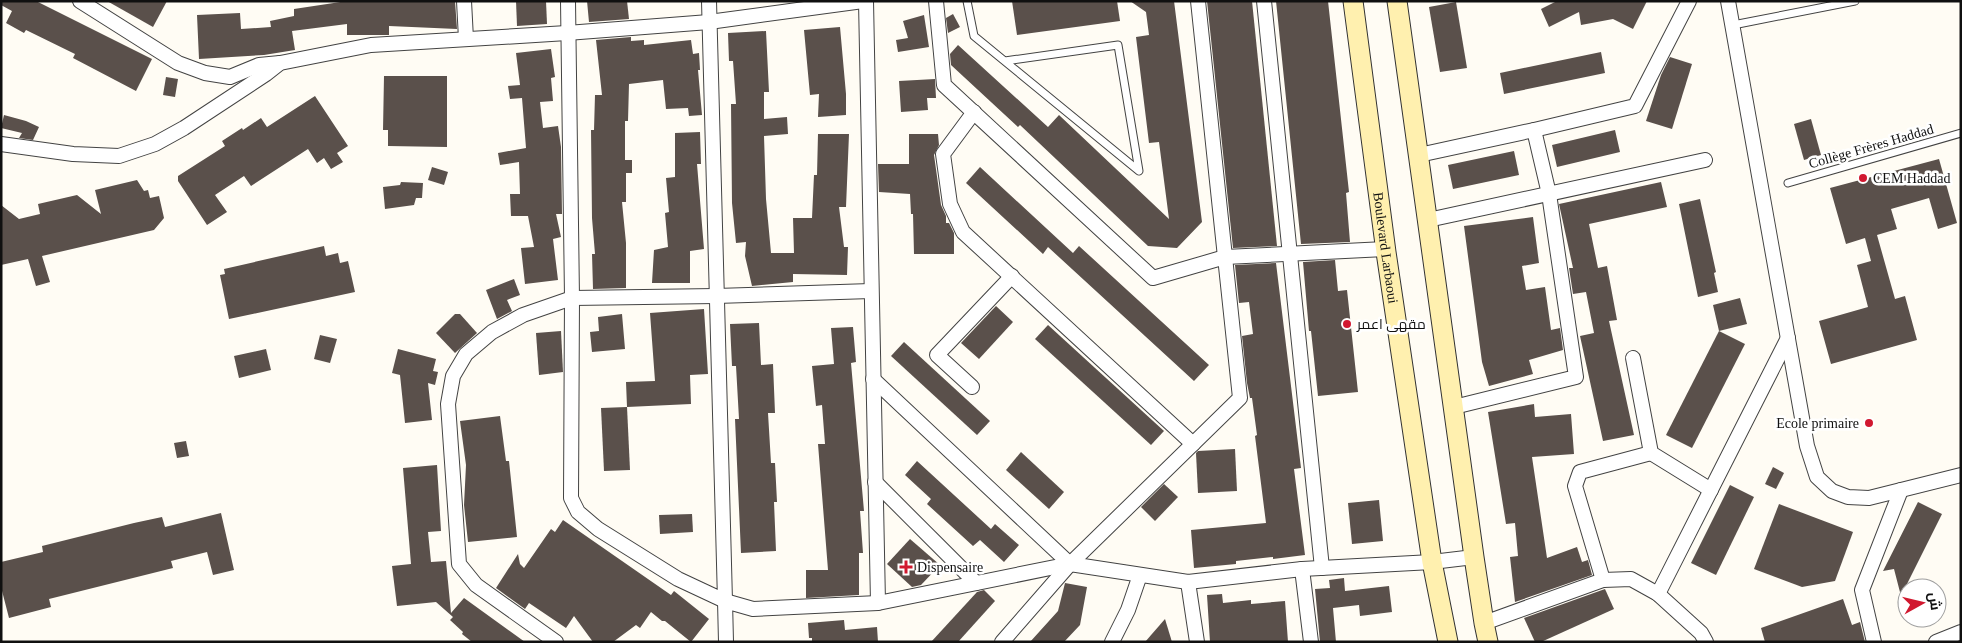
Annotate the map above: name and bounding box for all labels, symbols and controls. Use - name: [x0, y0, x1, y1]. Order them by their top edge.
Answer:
- street label: Collège Frères Haddad: [1807, 121, 1935, 171]
- place label: CEM Haddad: [1873, 171, 1950, 186]
- marker: CEM Haddad: [1857, 172, 1869, 184]
- street label: Boulevard Larbaoui: [1370, 191, 1401, 305]
- place label: مقهى اعمر: [1356, 317, 1426, 332]
- marker: مقهى اعمر: [1341, 318, 1353, 330]
- place label: Ecole primaire: [1776, 416, 1859, 431]
- marker: Ecole primaire: [1863, 417, 1875, 429]
- marker: Dispensaire: [899, 560, 913, 574]
- place label: Dispensaire: [917, 560, 983, 575]
- north arrow: [1897, 578, 1947, 628]
- text: ش: [1925, 591, 1944, 611]

